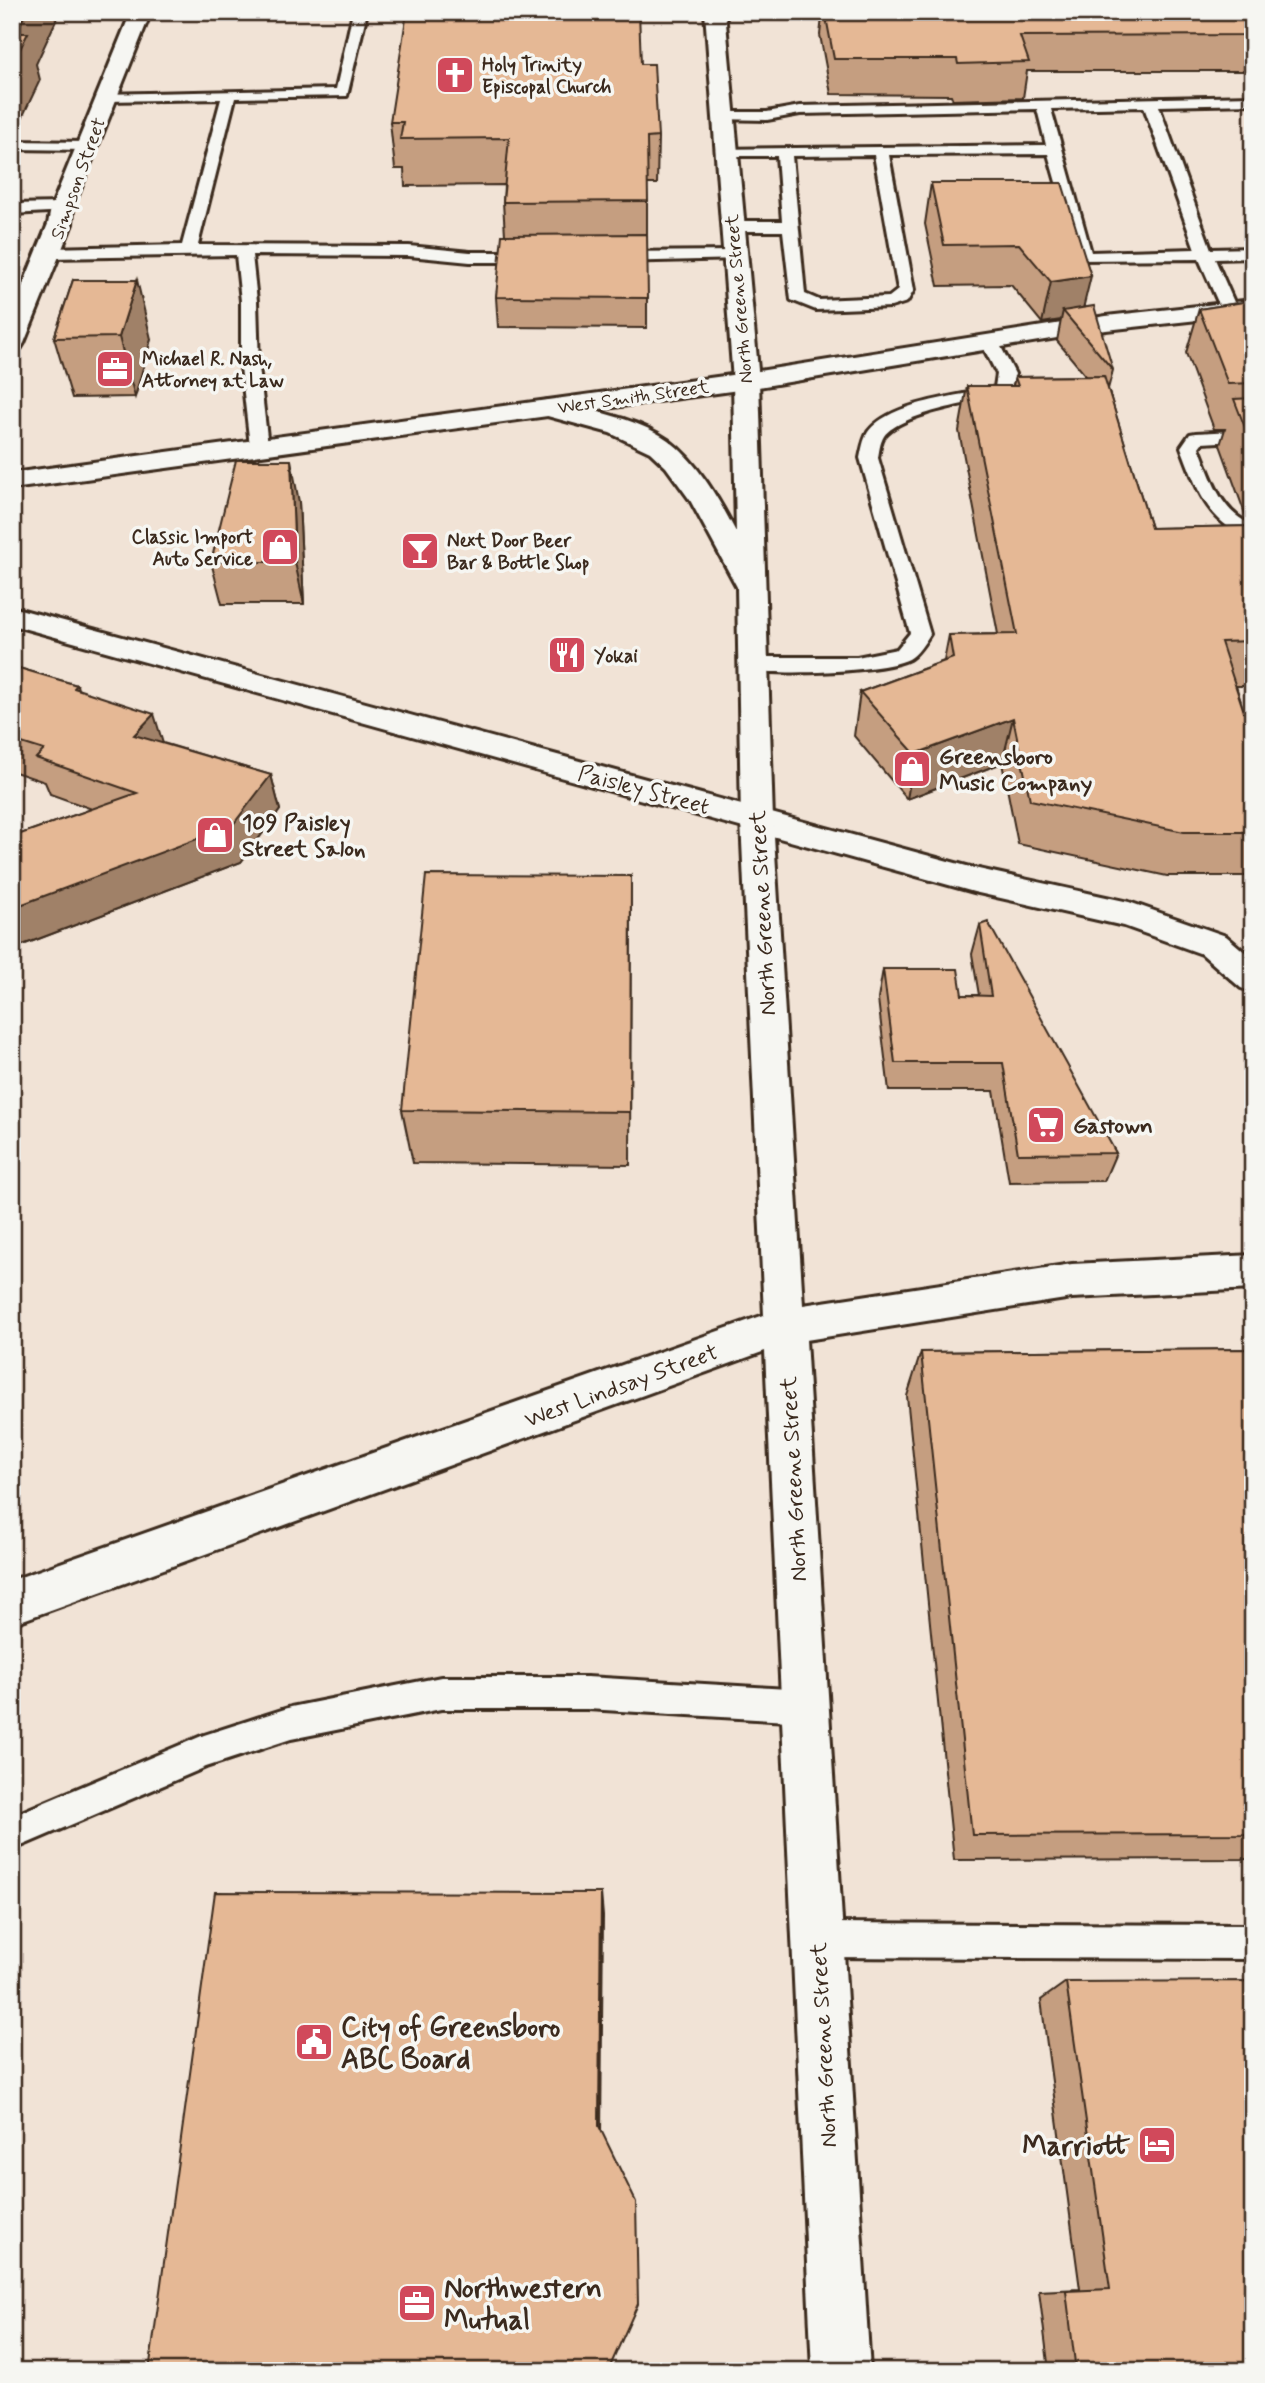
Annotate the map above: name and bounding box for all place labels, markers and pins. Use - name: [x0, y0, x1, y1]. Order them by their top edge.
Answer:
- place label: Holy Trinity Episcopal Church: [482, 53, 612, 100]
- church icon: Holy Trinity Episcopal Church: [434, 54, 476, 96]
- place label: Michael R. Nash, Attorney at Law: [142, 347, 284, 394]
- office icon: Michael R. Nash, Attorney at Law: [94, 348, 136, 390]
- place label: Classic Import Auto Service: [131, 525, 253, 572]
- shop icon: Classic Import Auto Service: [259, 526, 301, 568]
- place label: Next Door Beer Bar & Bottle Shop: [447, 529, 589, 576]
- bar icon: Next Door Beer Bar & Bottle Shop: [399, 530, 441, 572]
- restaurant icon: Yokai: [546, 634, 588, 676]
- place label: Yokai: [594, 644, 638, 669]
- place label: Greensboro Music Company: [939, 743, 1093, 799]
- shop icon: Greensboro Music Company: [891, 748, 933, 790]
- place label: 109 Paisley Street Salon: [242, 809, 366, 865]
- shop icon: 109 Paisley Street Salon: [194, 814, 236, 856]
- supermarket icon: Gastown: [1025, 1104, 1067, 1146]
- place label: Gastown: [1073, 1112, 1153, 1142]
- place label: City of Greensboro ABC Board: [341, 2010, 560, 2079]
- public building icon: City of Greensboro ABC Board: [293, 2021, 335, 2063]
- hotel icon: Marriott: [1136, 2124, 1178, 2166]
- place label: Marriott: [1022, 2129, 1130, 2166]
- place label: Northwestern Mutual: [444, 2271, 602, 2340]
- office icon: Northwestern Mutual: [396, 2282, 438, 2324]

